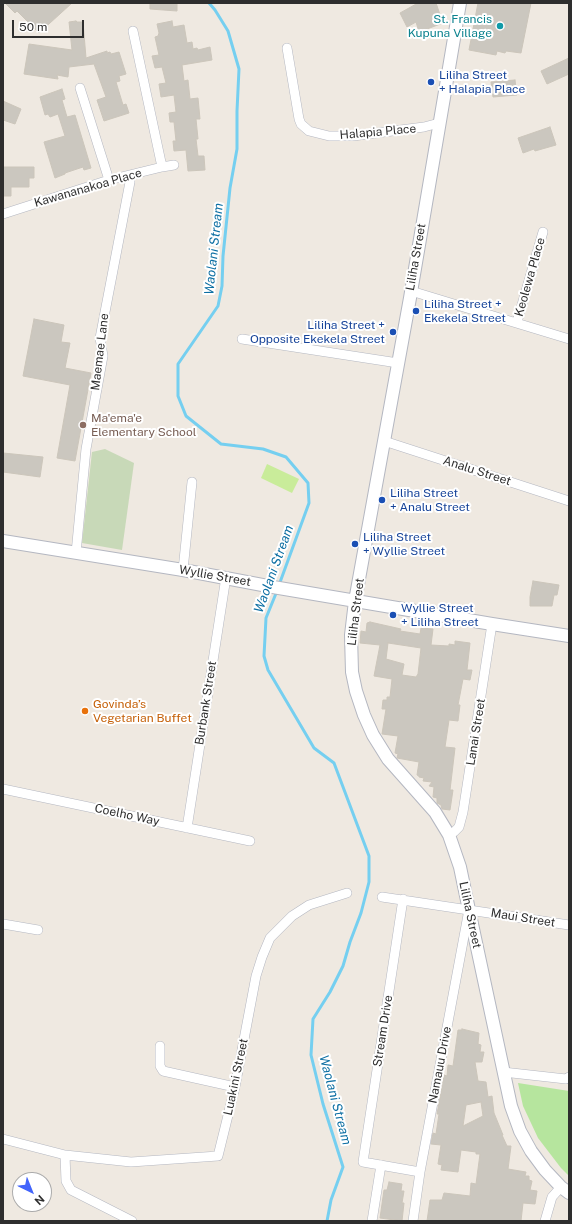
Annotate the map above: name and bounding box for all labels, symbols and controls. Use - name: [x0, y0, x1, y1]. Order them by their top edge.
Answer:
- scale bar: [14, 12, 86, 38]
- place label: St. Francis Kupuna Village: [408, 12, 492, 40]
- text: 50 m: [19, 20, 47, 34]
- marker: St. Francis Kupuna Village: [495, 21, 505, 31]
- place label: Liliha Street + Halapia Place: [439, 68, 525, 96]
- marker: Liliha Street + Halapia Place: [426, 77, 436, 87]
- street label: Halapia Place: [339, 121, 417, 143]
- street label: Kawananakoa Place: [33, 166, 143, 210]
- water label: Waolani Stream: [201, 202, 227, 296]
- street label: Liliha Street: [403, 222, 429, 292]
- street label: Keolewa Place: [512, 236, 548, 318]
- place label: Liliha Street + Ekekela Street: [424, 297, 506, 325]
- marker: Liliha Street + Ekekela Street: [411, 306, 421, 316]
- street label: Maemae Lane: [88, 313, 112, 391]
- place label: Liliha Street + Opposite Ekekela Street: [250, 318, 385, 346]
- marker: Liliha Street + Opposite Ekekela Street: [388, 327, 398, 337]
- place label: Ma'ema'e Elementary School: [91, 411, 196, 439]
- marker: Ma'ema'e Elementary School: [78, 420, 88, 430]
- street label: Analu Street: [441, 453, 513, 489]
- place label: Liliha Street + Analu Street: [390, 486, 470, 514]
- marker: Liliha Street + Analu Street: [377, 495, 387, 505]
- water label: Waolani Stream: [251, 523, 297, 615]
- place label: Liliha Street + Wyllie Street: [363, 530, 445, 558]
- marker: Liliha Street + Wyllie Street: [350, 539, 360, 549]
- street label: Wyllie Street: [178, 563, 252, 589]
- street label: Liliha Street: [345, 577, 367, 647]
- place label: Wyllie Street + Liliha Street: [401, 601, 479, 629]
- marker: Wyllie Street + Liliha Street: [388, 610, 398, 620]
- street label: Burbank Street: [192, 660, 220, 746]
- place label: Govinda’s Vegetarian Buffet: [93, 697, 192, 725]
- street label: Lanai Street: [464, 697, 488, 767]
- marker: Govinda’s Vegetarian Buffet: [80, 706, 90, 716]
- street label: Coelho Way: [93, 801, 161, 829]
- street label: Liliha Street: [456, 880, 484, 950]
- street label: Maui Street: [490, 906, 556, 930]
- street label: Stream Drive: [370, 994, 396, 1068]
- street label: Namauu Drive: [425, 1025, 455, 1105]
- street label: Luakini Street: [221, 1037, 251, 1117]
- water label: Waolani Stream: [316, 1053, 354, 1147]
- north arrow: [12, 1172, 52, 1212]
- text: N: [32, 1193, 47, 1207]

